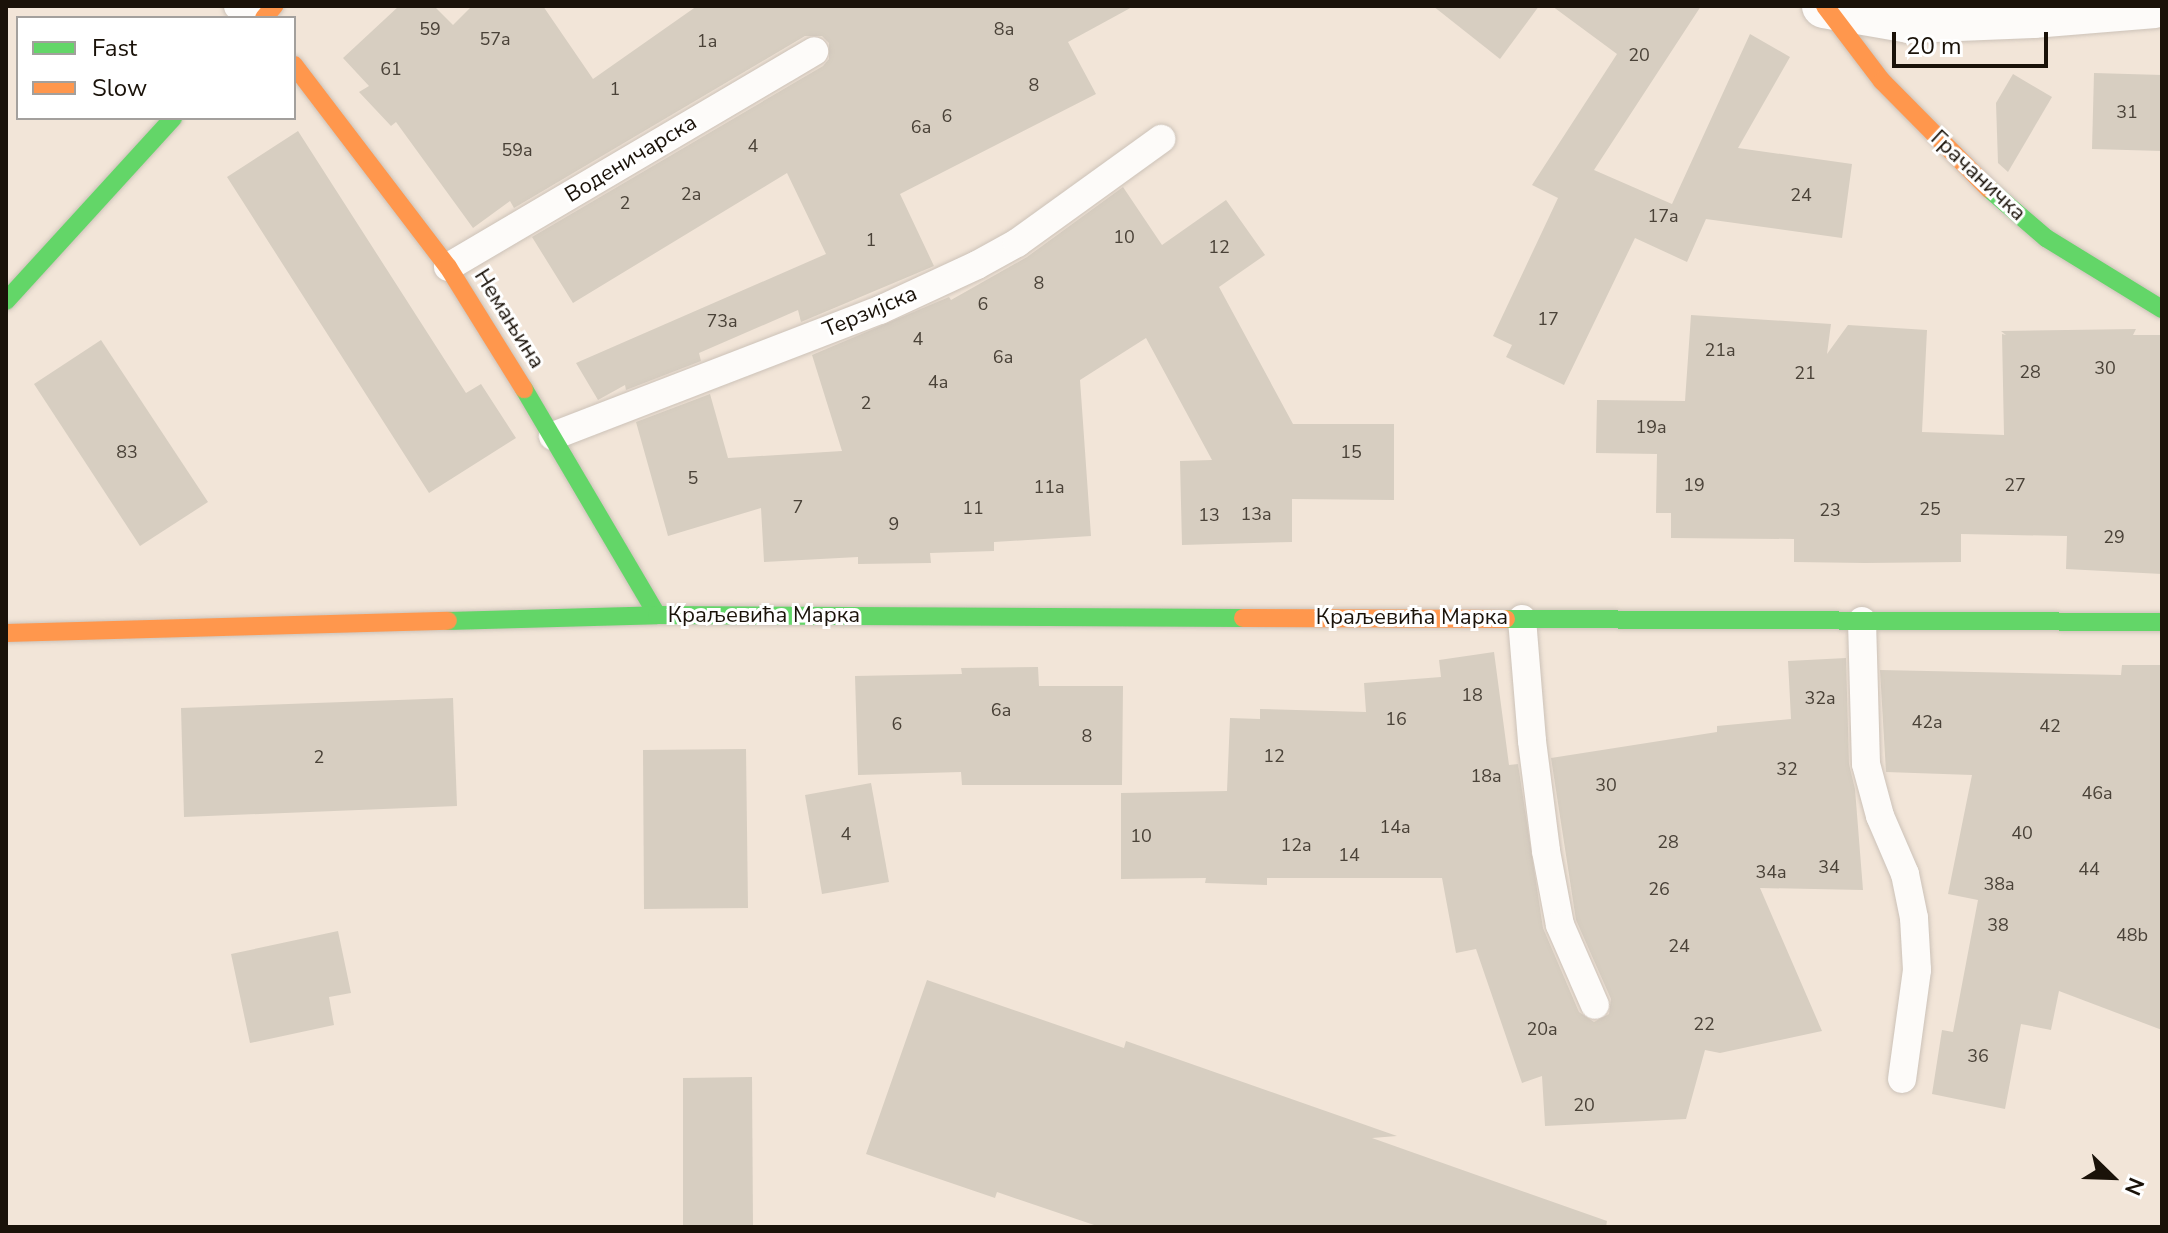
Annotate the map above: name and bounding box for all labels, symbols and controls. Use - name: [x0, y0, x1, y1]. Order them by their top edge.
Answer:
- legend: [16, 16, 296, 120]
- scale bar: [1896, 16, 2052, 66]
- house number: 59: [419, 18, 441, 40]
- house number: 8a: [994, 18, 1014, 40]
- house number: 57a: [479, 28, 511, 50]
- house number: 1a: [697, 30, 717, 52]
- text: 20 m: [1906, 30, 1962, 62]
- text: Fast: [92, 32, 137, 64]
- house number: 20: [1628, 44, 1650, 66]
- house number: 61: [380, 58, 402, 80]
- text: Slow: [92, 72, 147, 104]
- house number: 8: [1029, 74, 1039, 96]
- house number: 1: [610, 78, 620, 100]
- house number: 31: [2116, 101, 2138, 123]
- house number: 6: [942, 105, 952, 127]
- street label: Воденичарска: [560, 109, 702, 209]
- house number: 6a: [911, 116, 931, 138]
- street label: Грачаничка: [1925, 125, 2031, 227]
- house number: 4: [748, 135, 758, 157]
- house number: 59a: [501, 139, 533, 161]
- house number: 2a: [681, 183, 701, 205]
- house number: 24: [1790, 184, 1812, 206]
- house number: 2: [620, 192, 630, 214]
- house number: 17a: [1647, 205, 1679, 227]
- house number: 10: [1113, 226, 1135, 248]
- house number: 1: [866, 229, 876, 251]
- house number: 12: [1208, 236, 1230, 258]
- street label: Немањина: [468, 264, 550, 374]
- house number: 8: [1034, 272, 1044, 294]
- street label: Терзијска: [819, 280, 921, 344]
- house number: 6: [978, 293, 988, 315]
- house number: 17: [1537, 308, 1559, 330]
- house number: 73a: [706, 310, 738, 332]
- house number: 4: [913, 328, 923, 350]
- house number: 21a: [1704, 339, 1736, 361]
- house number: 6a: [993, 346, 1013, 368]
- house number: 30: [2094, 357, 2116, 379]
- house number: 28: [2019, 361, 2041, 383]
- house number: 21: [1794, 362, 1816, 384]
- house number: 4a: [928, 371, 948, 393]
- house number: 2: [861, 392, 871, 414]
- house number: 19a: [1635, 416, 1667, 438]
- house number: 83: [116, 441, 138, 463]
- house number: 15: [1340, 441, 1362, 463]
- house number: 5: [688, 467, 698, 489]
- house number: 19: [1683, 474, 1705, 496]
- house number: 27: [2004, 474, 2026, 496]
- house number: 11a: [1033, 476, 1065, 498]
- house number: 7: [793, 496, 803, 518]
- house number: 11: [962, 497, 984, 519]
- house number: 25: [1919, 498, 1941, 520]
- house number: 23: [1819, 499, 1841, 521]
- house number: 13a: [1240, 503, 1272, 525]
- house number: 13: [1198, 504, 1220, 526]
- house number: 9: [889, 513, 899, 535]
- house number: 29: [2103, 526, 2125, 548]
- street label: Краљевића Марка: [668, 603, 860, 629]
- street label: Краљевића Марка: [1316, 605, 1508, 631]
- house number: 18: [1461, 684, 1483, 706]
- house number: 32a: [1804, 687, 1836, 709]
- house number: 6a: [991, 699, 1011, 721]
- house number: 16: [1385, 708, 1407, 730]
- house number: 42a: [1911, 711, 1943, 733]
- house number: 6: [892, 713, 902, 735]
- house number: 42: [2039, 715, 2061, 737]
- house number: 8: [1082, 725, 1092, 747]
- house number: 12: [1263, 745, 1285, 767]
- house number: 2: [314, 746, 324, 768]
- house number: 32: [1776, 758, 1798, 780]
- house number: 18a: [1470, 765, 1502, 787]
- house number: 30: [1595, 774, 1617, 796]
- house number: 46a: [2081, 782, 2113, 804]
- house number: 14a: [1379, 816, 1411, 838]
- house number: 40: [2011, 822, 2033, 844]
- house number: 4: [841, 823, 851, 845]
- house number: 10: [1130, 825, 1152, 847]
- house number: 28: [1657, 831, 1679, 853]
- house number: 12a: [1280, 834, 1312, 856]
- house number: 14: [1338, 844, 1360, 866]
- house number: 34: [1818, 856, 1840, 878]
- house number: 44: [2078, 858, 2100, 880]
- house number: 34a: [1755, 861, 1787, 883]
- house number: 38a: [1983, 873, 2015, 895]
- house number: 26: [1648, 878, 1670, 900]
- house number: 38: [1987, 914, 2009, 936]
- house number: 48b: [2116, 924, 2148, 946]
- house number: 24: [1668, 935, 1690, 957]
- house number: 22: [1693, 1013, 1715, 1035]
- house number: 20a: [1526, 1018, 1558, 1040]
- house number: 36: [1967, 1045, 1989, 1067]
- house number: 20: [1573, 1094, 1595, 1116]
- north arrow: [2072, 1137, 2152, 1217]
- text: N: [2117, 1173, 2151, 1200]

